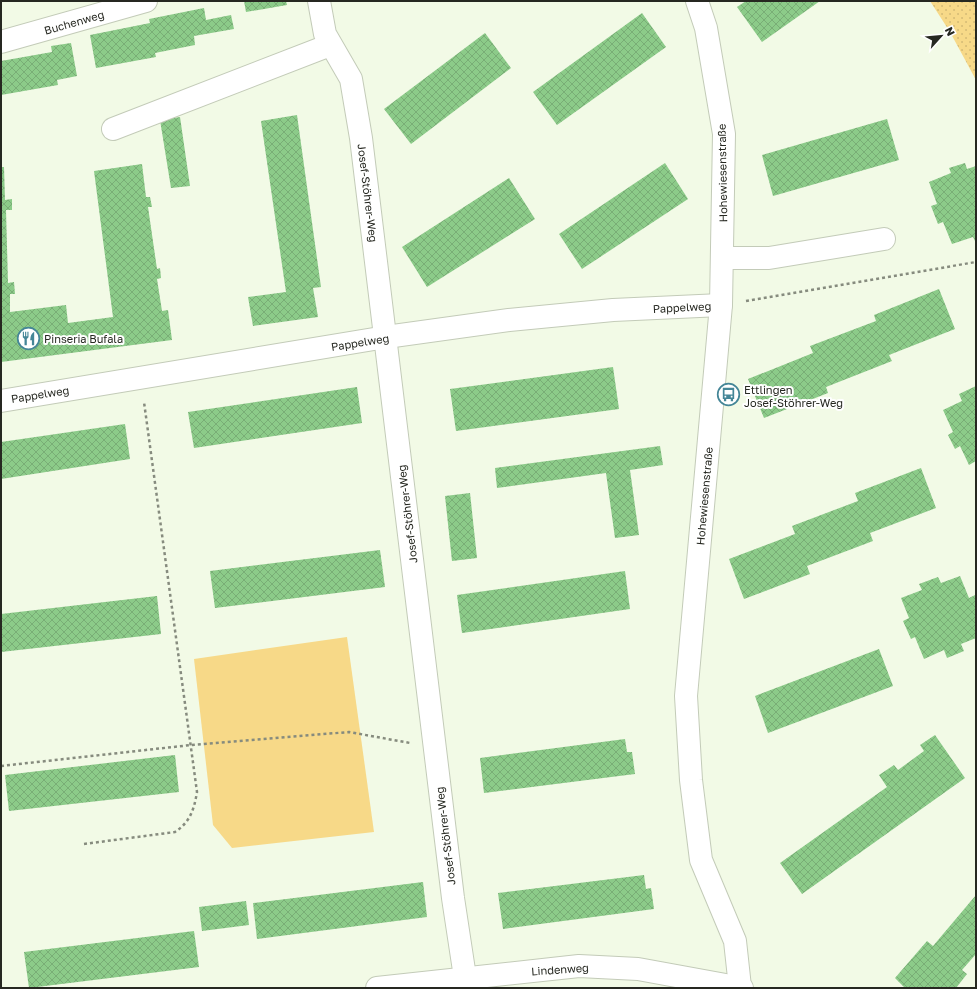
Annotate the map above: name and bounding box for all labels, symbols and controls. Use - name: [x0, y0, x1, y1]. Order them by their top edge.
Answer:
- street label: Buchenweg: [43, 7, 105, 37]
- north arrow: [921, 16, 961, 56]
- text: N: [943, 25, 958, 38]
- street label: Hohewiesenstraße: [715, 124, 729, 222]
- street label: Josef-Stöhrer-Weg: [356, 143, 380, 243]
- street label: Pappelweg: [652, 299, 712, 315]
- restaurant icon: Pinseria Bufala: [16, 325, 42, 351]
- street label: Pappelweg: [330, 331, 390, 353]
- place label: Pinseria Bufala: [44, 332, 123, 345]
- bus stop icon: Ettlingen Josef-Stöhrer-Weg: [716, 382, 742, 408]
- street label: Pappelweg: [10, 383, 70, 405]
- place label: Ettlingen Josef-Stöhrer-Weg: [744, 383, 843, 409]
- street label: Hohewiesenstraße: [693, 446, 715, 546]
- street label: Josef-Stöhrer-Weg: [395, 464, 419, 564]
- street label: Josef-Stöhrer-Weg: [433, 786, 457, 886]
- street label: Lindenweg: [531, 961, 589, 977]

